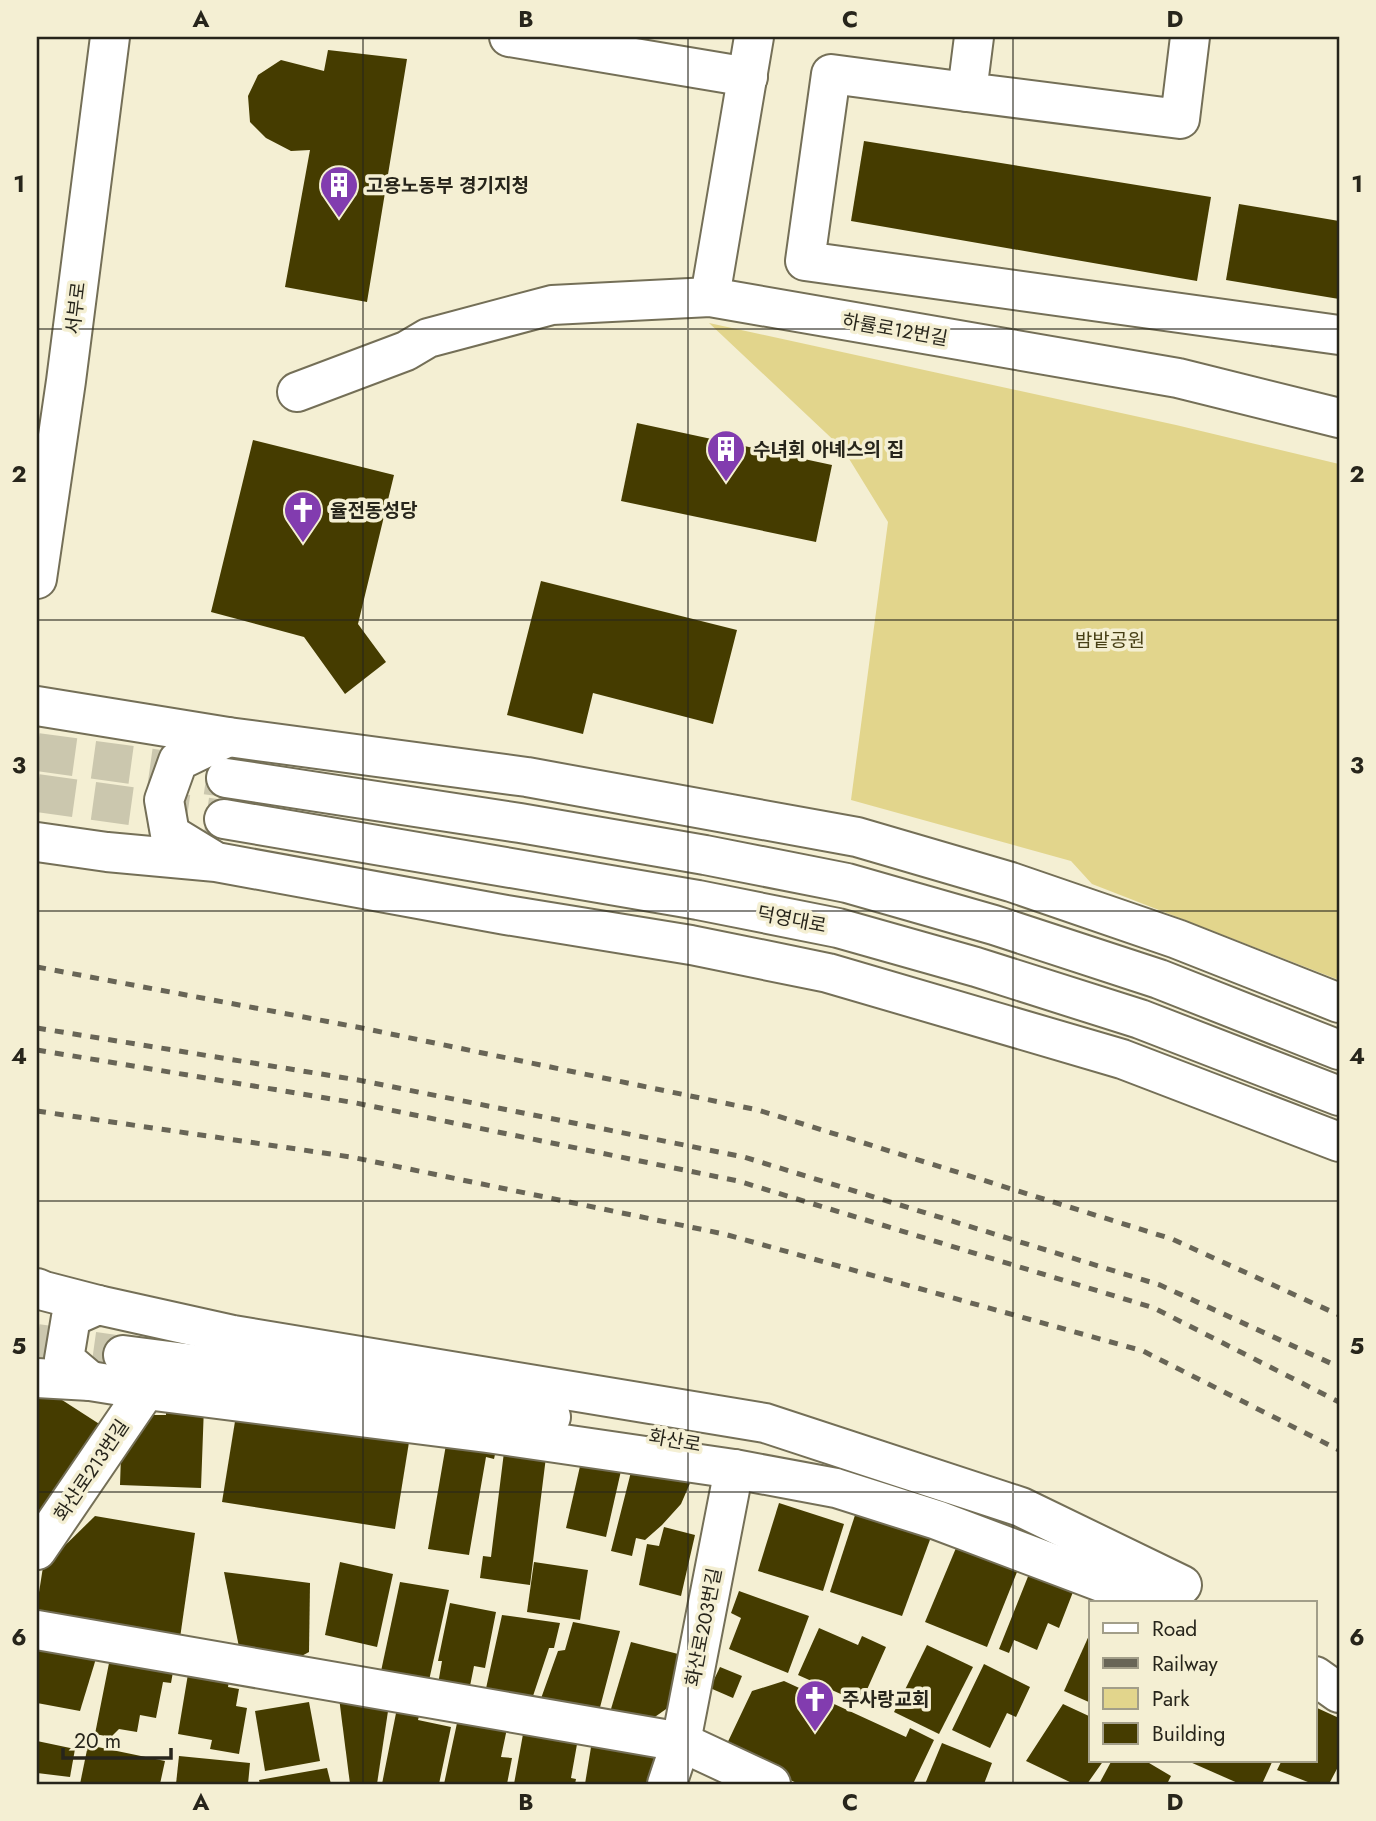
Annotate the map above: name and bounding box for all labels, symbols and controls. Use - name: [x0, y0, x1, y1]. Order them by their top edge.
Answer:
- text: A: [192, 2, 210, 36]
- text: B: [518, 2, 534, 36]
- text: C: [842, 2, 858, 36]
- text: D: [1167, 2, 1184, 36]
- building icon: 고용노동부 경기지청: [318, 164, 360, 219]
- text: 1: [13, 167, 25, 201]
- text: 1: [1351, 167, 1363, 201]
- place label: 고용노동부 경기지청: [366, 172, 529, 199]
- street label: 서부로: [59, 280, 92, 336]
- street label: 하률로12번길: [840, 307, 950, 352]
- building icon: 수녀회 아녜스의 집: [705, 428, 747, 483]
- place label: 수녀회 아녜스의 집: [753, 436, 904, 463]
- text: 2: [11, 457, 27, 491]
- text: 2: [1349, 457, 1365, 491]
- church icon: 율전동성당: [282, 489, 324, 544]
- place label: 율전동성당: [330, 497, 418, 524]
- park label: 밤밭공원: [1075, 627, 1145, 654]
- text: 3: [12, 748, 26, 782]
- text: 3: [1350, 748, 1364, 782]
- street label: 덕영대로: [755, 900, 829, 939]
- text: 4: [11, 1039, 27, 1073]
- text: 4: [1349, 1039, 1365, 1073]
- text: 5: [12, 1329, 26, 1363]
- text: 5: [1350, 1329, 1364, 1363]
- street label: 화산로213번길: [47, 1414, 135, 1526]
- street label: 화산로: [647, 1423, 703, 1458]
- street label: 화산로203번길: [679, 1566, 728, 1689]
- legend: [1089, 1601, 1316, 1762]
- text: Road: [1152, 1614, 1197, 1644]
- text: 6: [11, 1620, 27, 1654]
- text: 6: [1349, 1620, 1365, 1654]
- text: Railway: [1152, 1649, 1218, 1679]
- church icon: 주사랑교회: [794, 1678, 836, 1733]
- text: Park: [1152, 1684, 1190, 1714]
- place label: 주사랑교회: [842, 1686, 929, 1713]
- scale bar: [63, 1716, 172, 1760]
- text: Building: [1152, 1719, 1225, 1749]
- text: 20 m: [74, 1726, 121, 1756]
- text: A: [192, 1785, 210, 1819]
- text: B: [518, 1785, 534, 1819]
- text: C: [842, 1785, 858, 1819]
- text: D: [1167, 1785, 1184, 1819]

